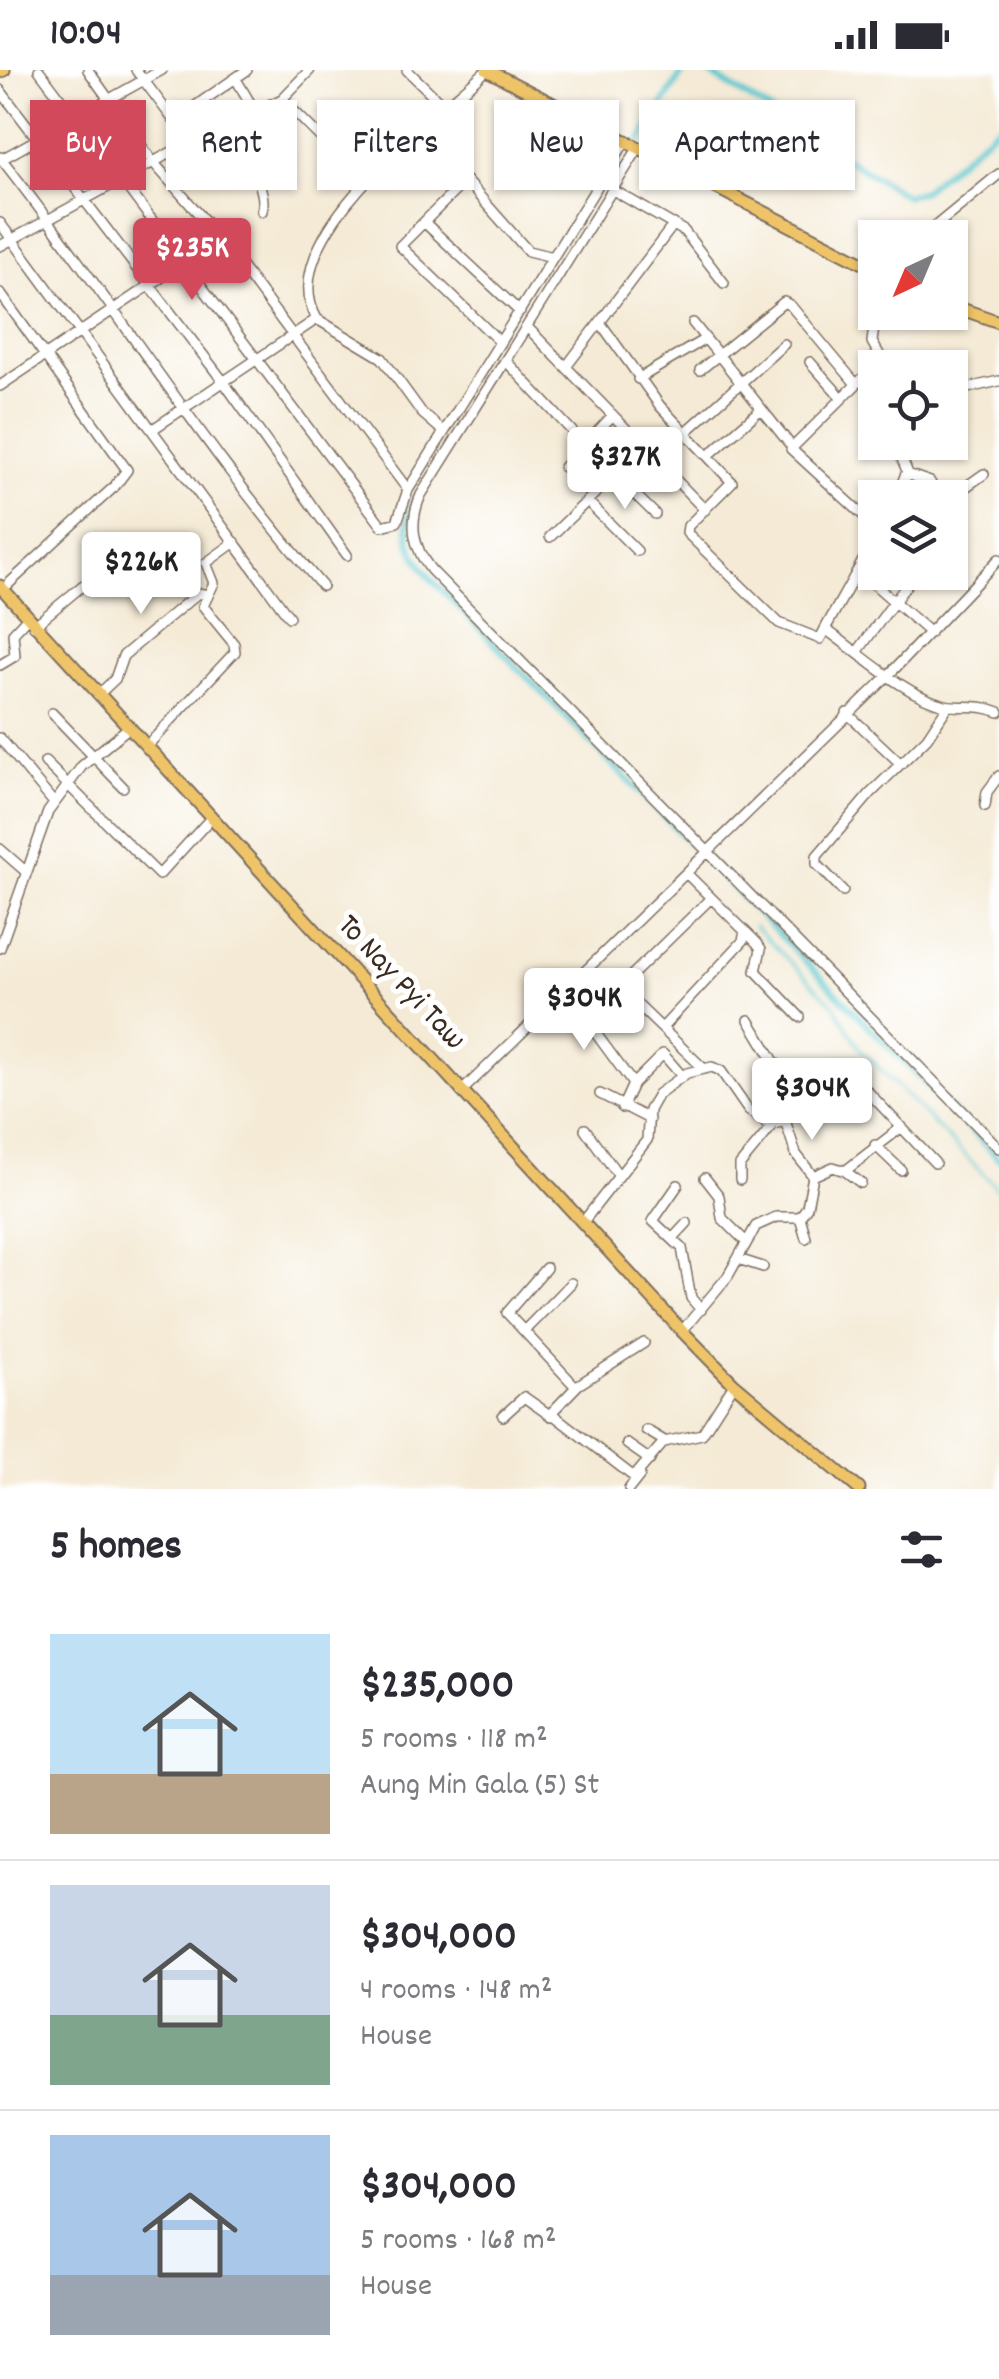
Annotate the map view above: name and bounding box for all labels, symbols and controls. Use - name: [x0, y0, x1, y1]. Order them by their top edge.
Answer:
- text: 10:04: [50, 8, 122, 63]
- chip: Buy: [30, 100, 146, 190]
- chip: Rent: [166, 100, 297, 190]
- chip: Filters: [317, 100, 474, 190]
- chip: New: [494, 100, 619, 190]
- chip: Apartment: [639, 100, 855, 190]
- pin: $235K: [122, 218, 262, 303]
- north arrow: [858, 220, 968, 330]
- map controls: [858, 220, 968, 590]
- text: $235K: [155, 227, 229, 273]
- button: locate: [858, 350, 968, 460]
- pin: $327K: [555, 427, 695, 512]
- text: $327K: [589, 436, 661, 482]
- button: layers: [858, 480, 968, 590]
- pin: $226K: [71, 532, 211, 617]
- text: $226K: [104, 541, 178, 587]
- street label: To Nay Pyi Taw: [325, 906, 475, 1062]
- pin: $304K: [514, 968, 654, 1053]
- text: $304K: [546, 977, 622, 1023]
- pin: $304K: [742, 1058, 882, 1143]
- text: $304K: [774, 1067, 850, 1113]
- text: 5 homes: [50, 1519, 182, 1579]
- icon: filters: [894, 1522, 949, 1577]
- text: $235,000: [360, 1658, 514, 1718]
- icon: home: [130, 1674, 250, 1794]
- text: 5 rooms · 118 m²: [360, 1718, 548, 1764]
- text: Aung Min Gala (5) St: [360, 1764, 599, 1810]
- text: $304,000: [360, 1909, 517, 1969]
- icon: home: [130, 1925, 250, 2045]
- text: 4 rooms · 148 m²: [360, 1969, 552, 2015]
- text: House: [360, 2015, 432, 2061]
- text: $304,000: [360, 2159, 517, 2219]
- icon: home: [130, 2175, 250, 2295]
- text: 5 rooms · 168 m²: [360, 2219, 556, 2265]
- text: House: [360, 2265, 432, 2311]

